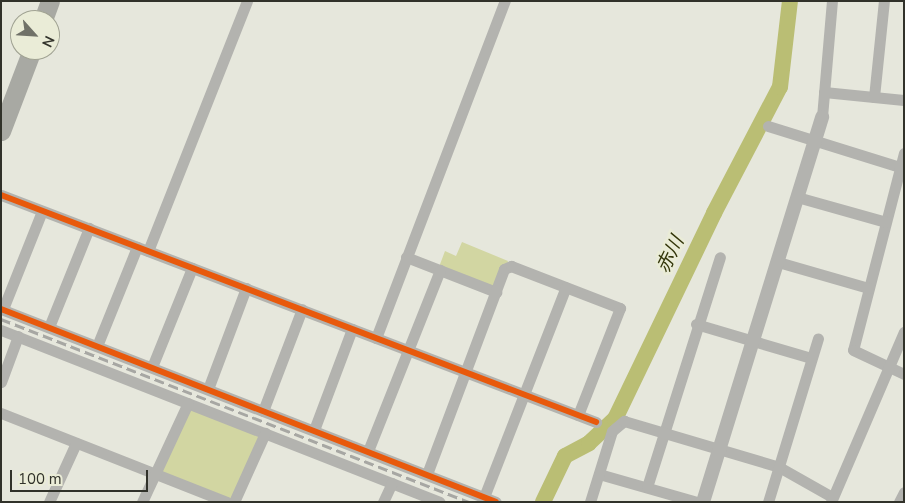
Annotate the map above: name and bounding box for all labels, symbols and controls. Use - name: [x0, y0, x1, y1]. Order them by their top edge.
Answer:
- north arrow: [10, 10, 60, 60]
- text: N: [37, 32, 59, 50]
- water label: 赤川: [652, 233, 690, 277]
- scale bar: [12, 460, 150, 492]
- text: 100 m: [18, 469, 62, 489]

